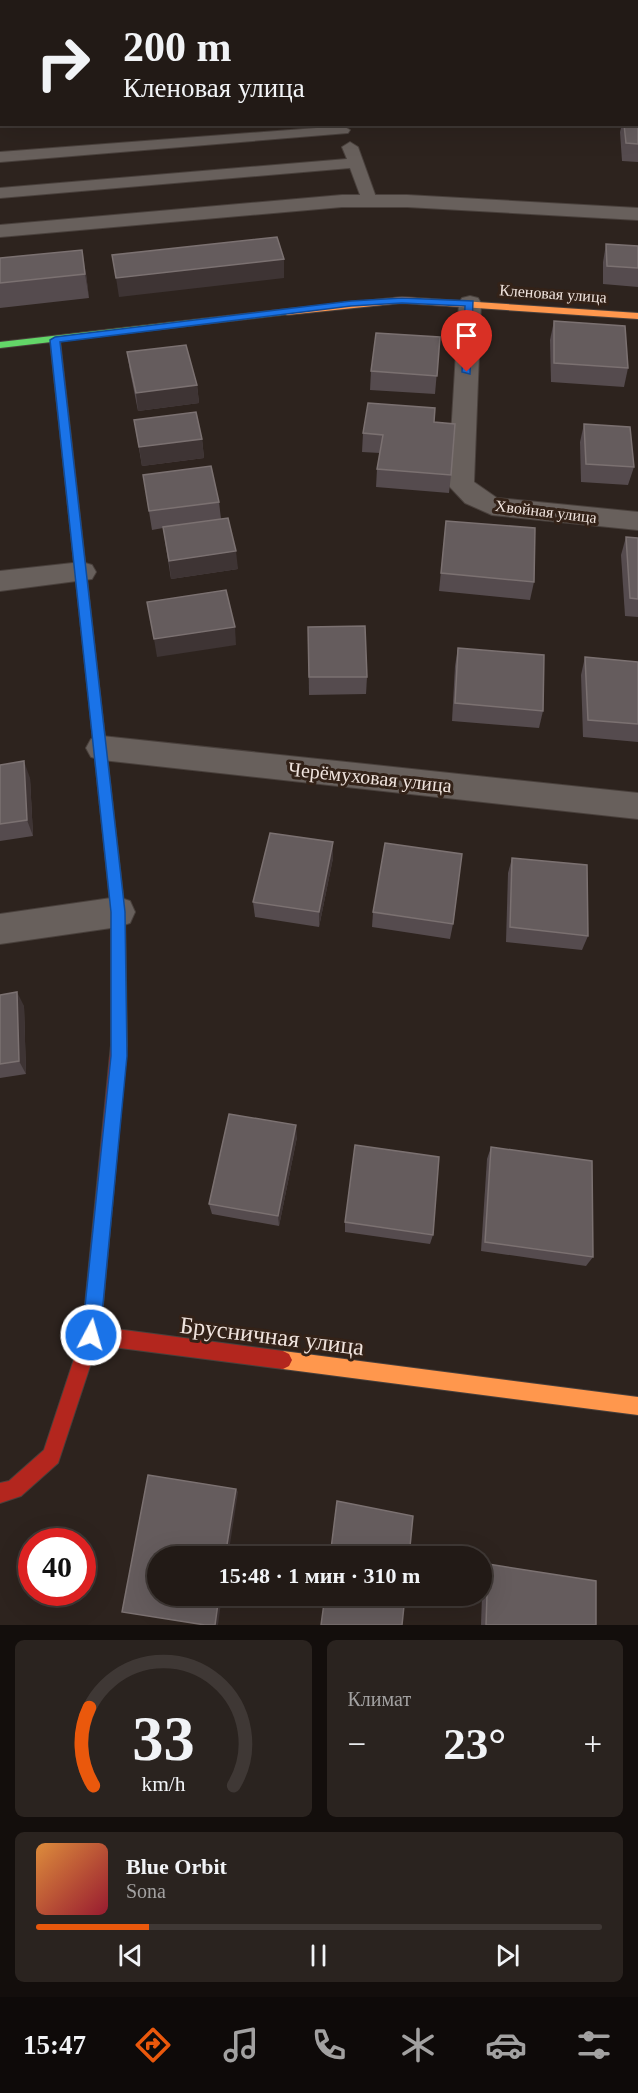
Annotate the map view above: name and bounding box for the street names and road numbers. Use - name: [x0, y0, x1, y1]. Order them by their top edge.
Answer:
- street label: Кленовая улица: [499, 281, 607, 307]
- street label: Хвойная улица: [494, 497, 598, 527]
- street label: Черёмуховая улица: [287, 757, 453, 798]
- street label: Брусничная улица: [178, 1312, 366, 1360]

